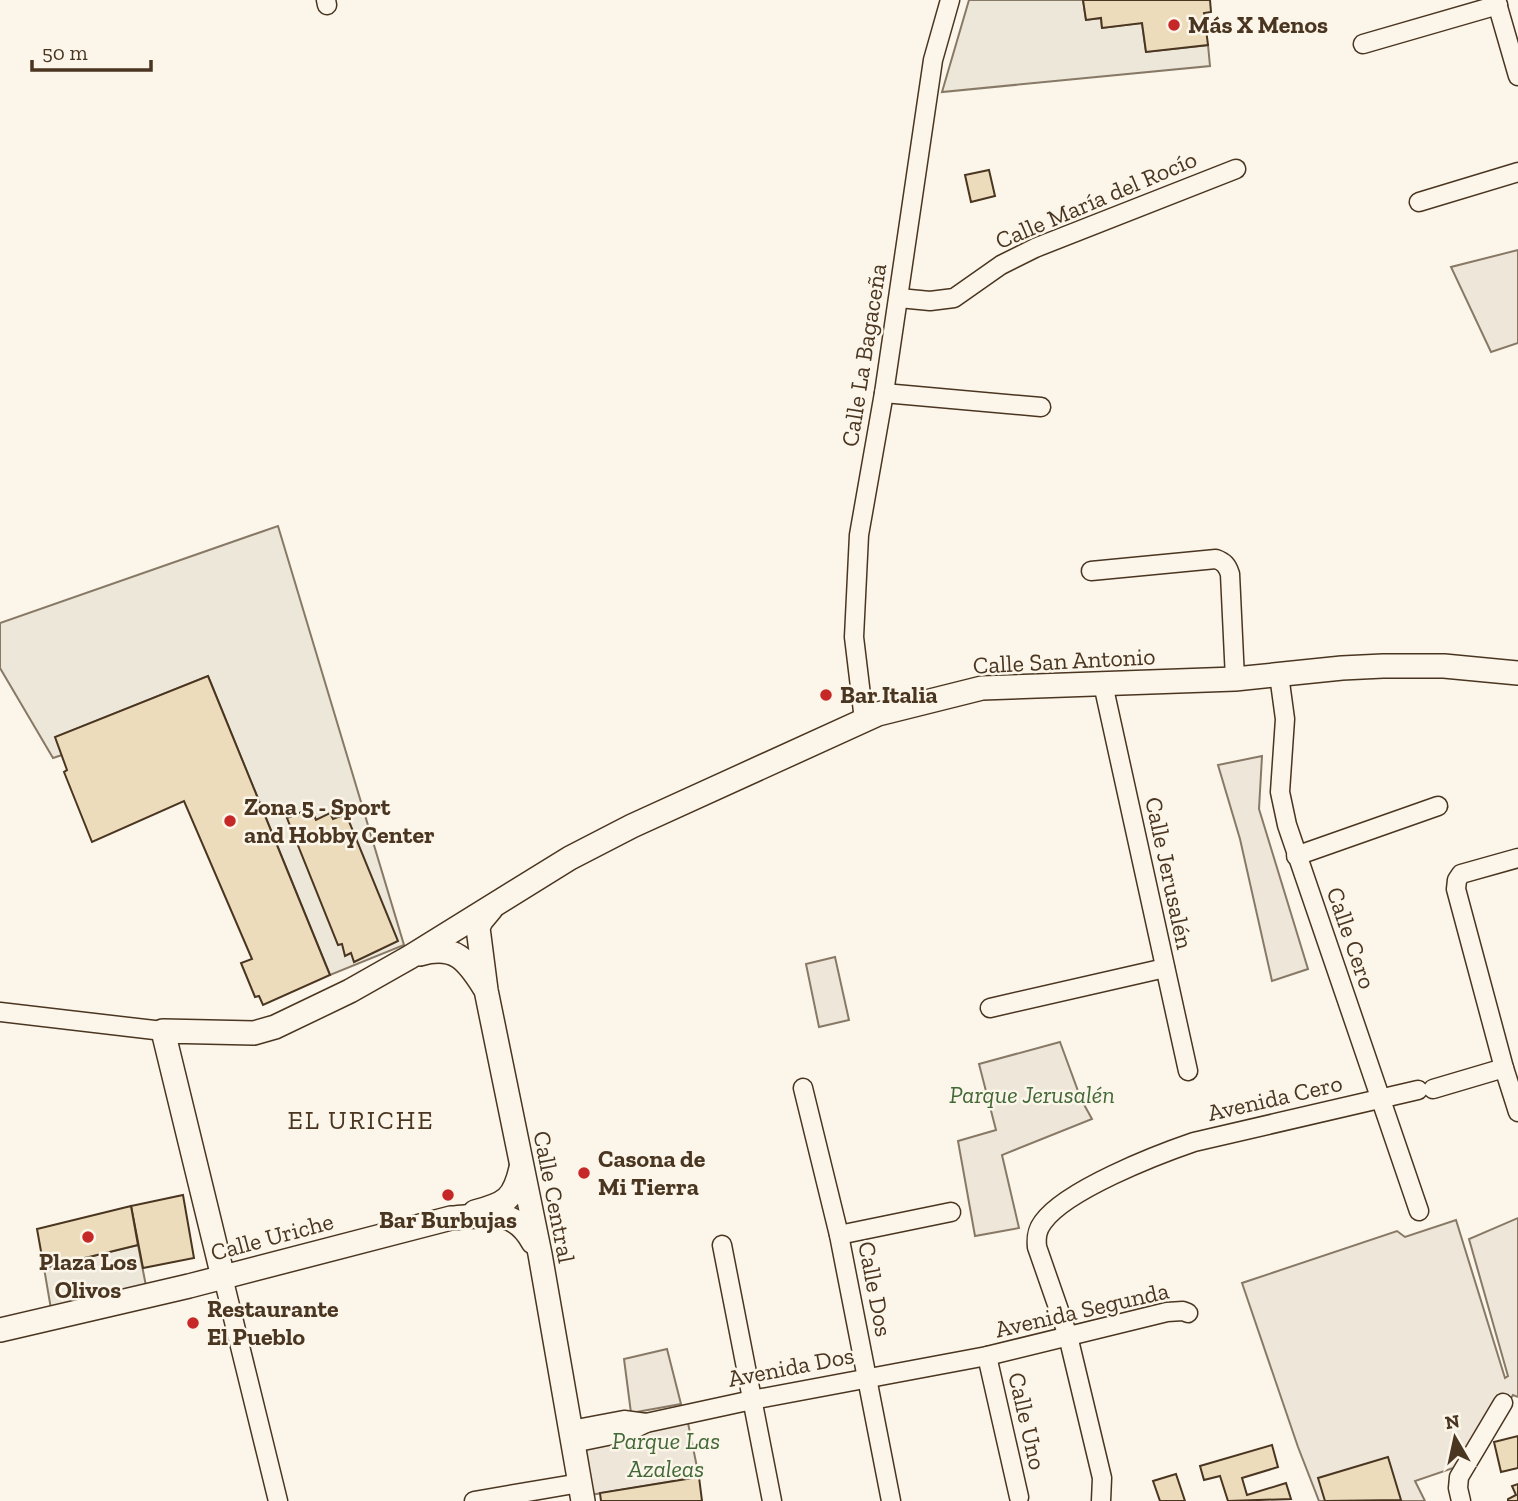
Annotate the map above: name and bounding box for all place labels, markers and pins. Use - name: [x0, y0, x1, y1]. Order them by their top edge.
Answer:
- place label: Más X Menos: [1188, 10, 1328, 39]
- marker: Más X Menos: [1166, 17, 1182, 33]
- place label: Bar Italia: [840, 680, 938, 709]
- marker: Bar Italia: [818, 687, 834, 703]
- place label: Zona 5 - Sport and Hobby Center: [244, 792, 435, 849]
- marker: Zona 5 - Sport and Hobby Center: [222, 813, 238, 829]
- place label: Casona de Mi Tierra: [598, 1144, 706, 1201]
- marker: Casona de Mi Tierra: [576, 1165, 592, 1181]
- marker: Bar Burbujas: [440, 1187, 456, 1203]
- place label: Bar Burbujas: [379, 1205, 517, 1234]
- marker: Plaza Los Olivos: [80, 1229, 96, 1245]
- place label: Plaza Los Olivos: [39, 1247, 137, 1304]
- place label: Restaurante El Pueblo: [207, 1294, 339, 1351]
- marker: Restaurante El Pueblo: [185, 1315, 201, 1331]

